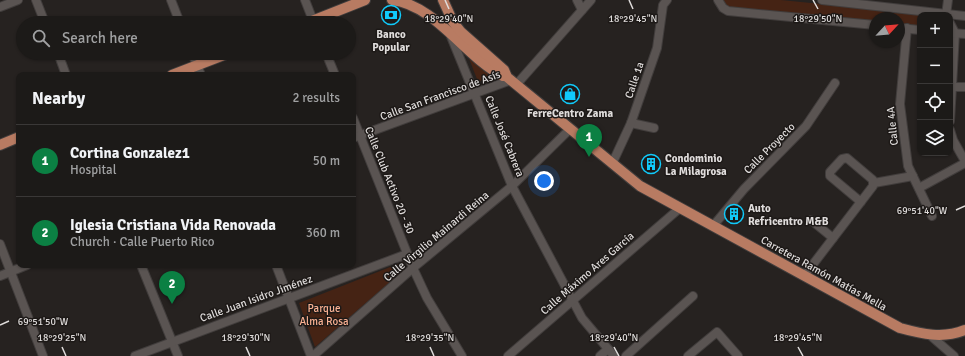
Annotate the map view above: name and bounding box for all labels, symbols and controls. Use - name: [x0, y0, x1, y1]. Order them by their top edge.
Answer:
- bank icon: Banco Popular: [380, 4, 402, 26]
- north arrow: [869, 12, 905, 48]
- map controls: [917, 12, 953, 156]
- button: +: [917, 12, 953, 48]
- text: 18°29'40"N: [425, 13, 473, 25]
- text: 18°29'45"N: [609, 13, 657, 25]
- text: 18°29'50"N: [794, 13, 842, 25]
- search box: [16, 16, 356, 60]
- icon: search: [30, 27, 52, 49]
- place label: Banco Popular: [372, 28, 410, 54]
- text: Search here: [62, 29, 138, 47]
- button: −: [917, 48, 953, 84]
- street label: Calle 1a: [622, 60, 647, 100]
- street label: Calle San Francisco de Asís: [378, 68, 502, 123]
- shop icon: FerreCentro Zama: [559, 83, 581, 105]
- button: locate: [917, 84, 953, 120]
- text: Nearby: [32, 88, 85, 109]
- text: 2 results: [292, 90, 340, 106]
- street label: Calle José Cabrera: [482, 94, 527, 179]
- street label: Calle 4A: [884, 106, 901, 146]
- place label: FerreCentro Zama: [527, 107, 613, 120]
- street label: Calle Proyecto: [741, 120, 798, 177]
- button: layers: [917, 120, 953, 156]
- pin: 1: [576, 124, 602, 157]
- street label: Calle Club Activo 20 - 30: [362, 125, 417, 236]
- text: Cortina Gonzalez1: [70, 144, 190, 162]
- place label: Condominio La Milagrosa: [665, 152, 727, 178]
- text: 1: [41, 153, 49, 169]
- text: 50 m: [313, 153, 340, 169]
- building icon: Condominio La Milagrosa: [640, 153, 662, 175]
- text: Hospital: [70, 162, 117, 178]
- your location: [534, 171, 554, 191]
- street label: Calle Virgilio Mainardi Reina: [381, 188, 492, 284]
- place label: Auto Refricentro M&B: [748, 202, 829, 228]
- building icon: Auto Refricentro M&B: [723, 203, 745, 225]
- text: 69°51'40"W: [897, 205, 948, 217]
- text: Iglesia Cristiana Vida Renovada: [70, 216, 276, 234]
- text: 2: [41, 225, 49, 241]
- text: 360 m: [306, 225, 340, 241]
- street label: Calle Máximo Ares García: [538, 229, 637, 317]
- street label: Carretera Ramón Matías Mella: [758, 233, 889, 314]
- text: Church · Calle Puerto Rico: [70, 234, 215, 250]
- pin: 2: [159, 271, 185, 304]
- street label: Calle Juan Isidro Jiménez: [198, 272, 314, 325]
- park label: Parque Alma Rosa: [299, 302, 349, 328]
- text: 69°51'50"W: [18, 316, 69, 328]
- text: 18°29'25"N: [38, 332, 86, 344]
- text: 18°29'30"N: [222, 332, 270, 344]
- text: 18°29'35"N: [406, 332, 454, 344]
- text: 18°29'40"N: [590, 332, 638, 344]
- text: 18°29'45"N: [774, 332, 822, 344]

